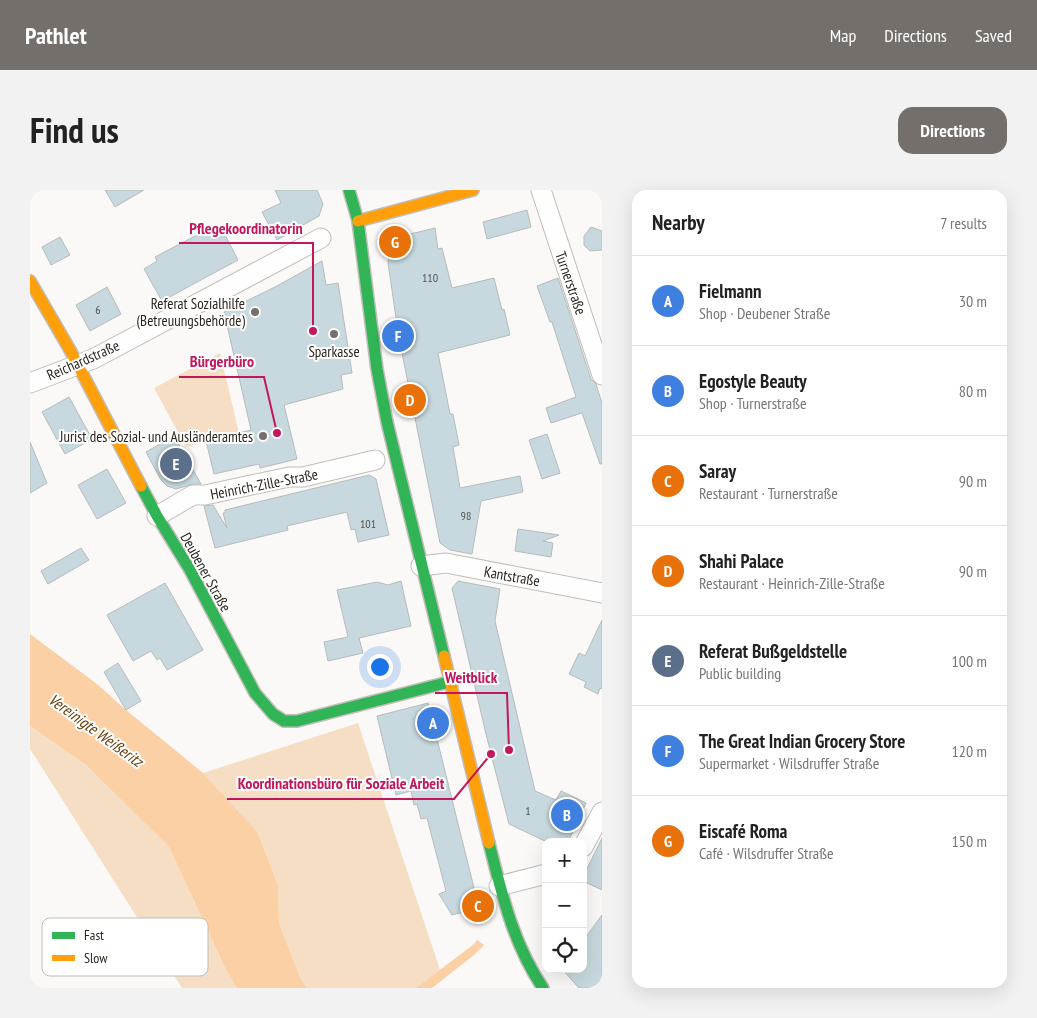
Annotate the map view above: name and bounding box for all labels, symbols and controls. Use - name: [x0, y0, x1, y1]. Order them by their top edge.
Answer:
- text: Pathlet: [25, 20, 87, 51]
- text: Map: [830, 24, 856, 47]
- text: Directions: [884, 24, 947, 47]
- text: Saved: [975, 24, 1012, 47]
- text: Find us: [30, 107, 119, 153]
- button: Directions: [898, 107, 1007, 154]
- text: Nearby: [652, 209, 705, 236]
- callout: Pflegekoordinatorin: [179, 212, 313, 243]
- text: 7 results: [940, 213, 987, 233]
- text: Pflegekoordinatorin: [189, 218, 303, 238]
- pin: G: [379, 223, 411, 261]
- street label: Turnerstraße: [551, 249, 591, 317]
- house number: 110: [422, 270, 438, 285]
- text: Fielmann: [699, 279, 762, 303]
- text: A: [664, 291, 672, 311]
- text: 30 m: [959, 291, 987, 311]
- place label: Referat Sozialhilfe (Betreuungsbehörde): [137, 294, 246, 330]
- house number: 6: [95, 302, 101, 317]
- text: Shop · Deubener Straße: [699, 303, 830, 323]
- marker: Referat Sozialhilfe (Betreuungsbehörde): [249, 306, 261, 318]
- pin: F: [382, 317, 414, 355]
- marker: Sparkasse: [328, 328, 340, 340]
- street label: Reichardstraße: [44, 336, 122, 384]
- place label: Sparkasse: [308, 342, 360, 361]
- callout: Bürgerbüro: [179, 346, 264, 377]
- text: Bürgerbüro: [190, 351, 254, 371]
- text: Egostyle Beauty: [699, 369, 807, 393]
- pin: D: [394, 381, 426, 419]
- text: B: [664, 381, 672, 401]
- text: 80 m: [959, 381, 987, 401]
- text: Shop · Turnerstraße: [699, 393, 807, 413]
- place label: Jurist des Sozial- und Ausländeramtes: [59, 427, 253, 446]
- marker: Jurist des Sozial- und Ausländeramtes: [257, 430, 269, 442]
- pin: E: [160, 445, 192, 483]
- text: Saray: [699, 459, 736, 483]
- street label: Heinrich-Zille-Straße: [209, 464, 319, 504]
- text: C: [664, 471, 672, 491]
- text: 90 m: [959, 471, 987, 491]
- text: Restaurant · Turnerstraße: [699, 483, 838, 503]
- house number: 98: [461, 508, 471, 523]
- house number: 101: [360, 516, 376, 531]
- street label: Deubener Straße: [176, 529, 236, 615]
- text: Shahi Palace: [699, 549, 784, 573]
- text: D: [664, 561, 672, 581]
- text: 90 m: [959, 561, 987, 581]
- street label: Kantstraße: [482, 562, 542, 590]
- text: Restaurant · Heinrich-Zille-Straße: [699, 573, 885, 593]
- text: Referat Bußgeldstelle: [699, 639, 847, 663]
- text: E: [665, 651, 671, 671]
- text: 100 m: [952, 651, 987, 671]
- your location: [367, 654, 393, 680]
- callout: Weitblick: [435, 662, 507, 693]
- text: Public building: [699, 663, 781, 683]
- text: Weitblick: [444, 667, 498, 687]
- water label: Vereinigte Weißeritz: [45, 689, 149, 772]
- pin: A: [417, 704, 449, 742]
- text: The Great Indian Grocery Store: [699, 729, 905, 753]
- text: F: [665, 741, 671, 761]
- text: 120 m: [952, 741, 987, 761]
- text: Supermarket · Wilsdruffer Straße: [699, 753, 879, 773]
- callout: Koordinationsbüro für Soziale Arbeit: [227, 768, 454, 799]
- text: Koordinationsbüro für Soziale Arbeit: [238, 773, 445, 793]
- pin: B: [551, 796, 583, 834]
- house number: 1: [525, 803, 531, 818]
- text: Eiscafé Roma: [699, 819, 787, 843]
- text: G: [664, 831, 672, 851]
- text: 150 m: [952, 831, 987, 851]
- map controls: [542, 838, 587, 973]
- button: +: [542, 838, 587, 883]
- text: Café · Wilsdruffer Straße: [699, 843, 834, 863]
- button: −: [542, 883, 587, 928]
- pin: C: [462, 887, 494, 925]
- legend: [42, 918, 208, 976]
- text: Fast: [84, 926, 104, 944]
- button: locate: [542, 928, 587, 973]
- text: Slow: [84, 949, 108, 967]

